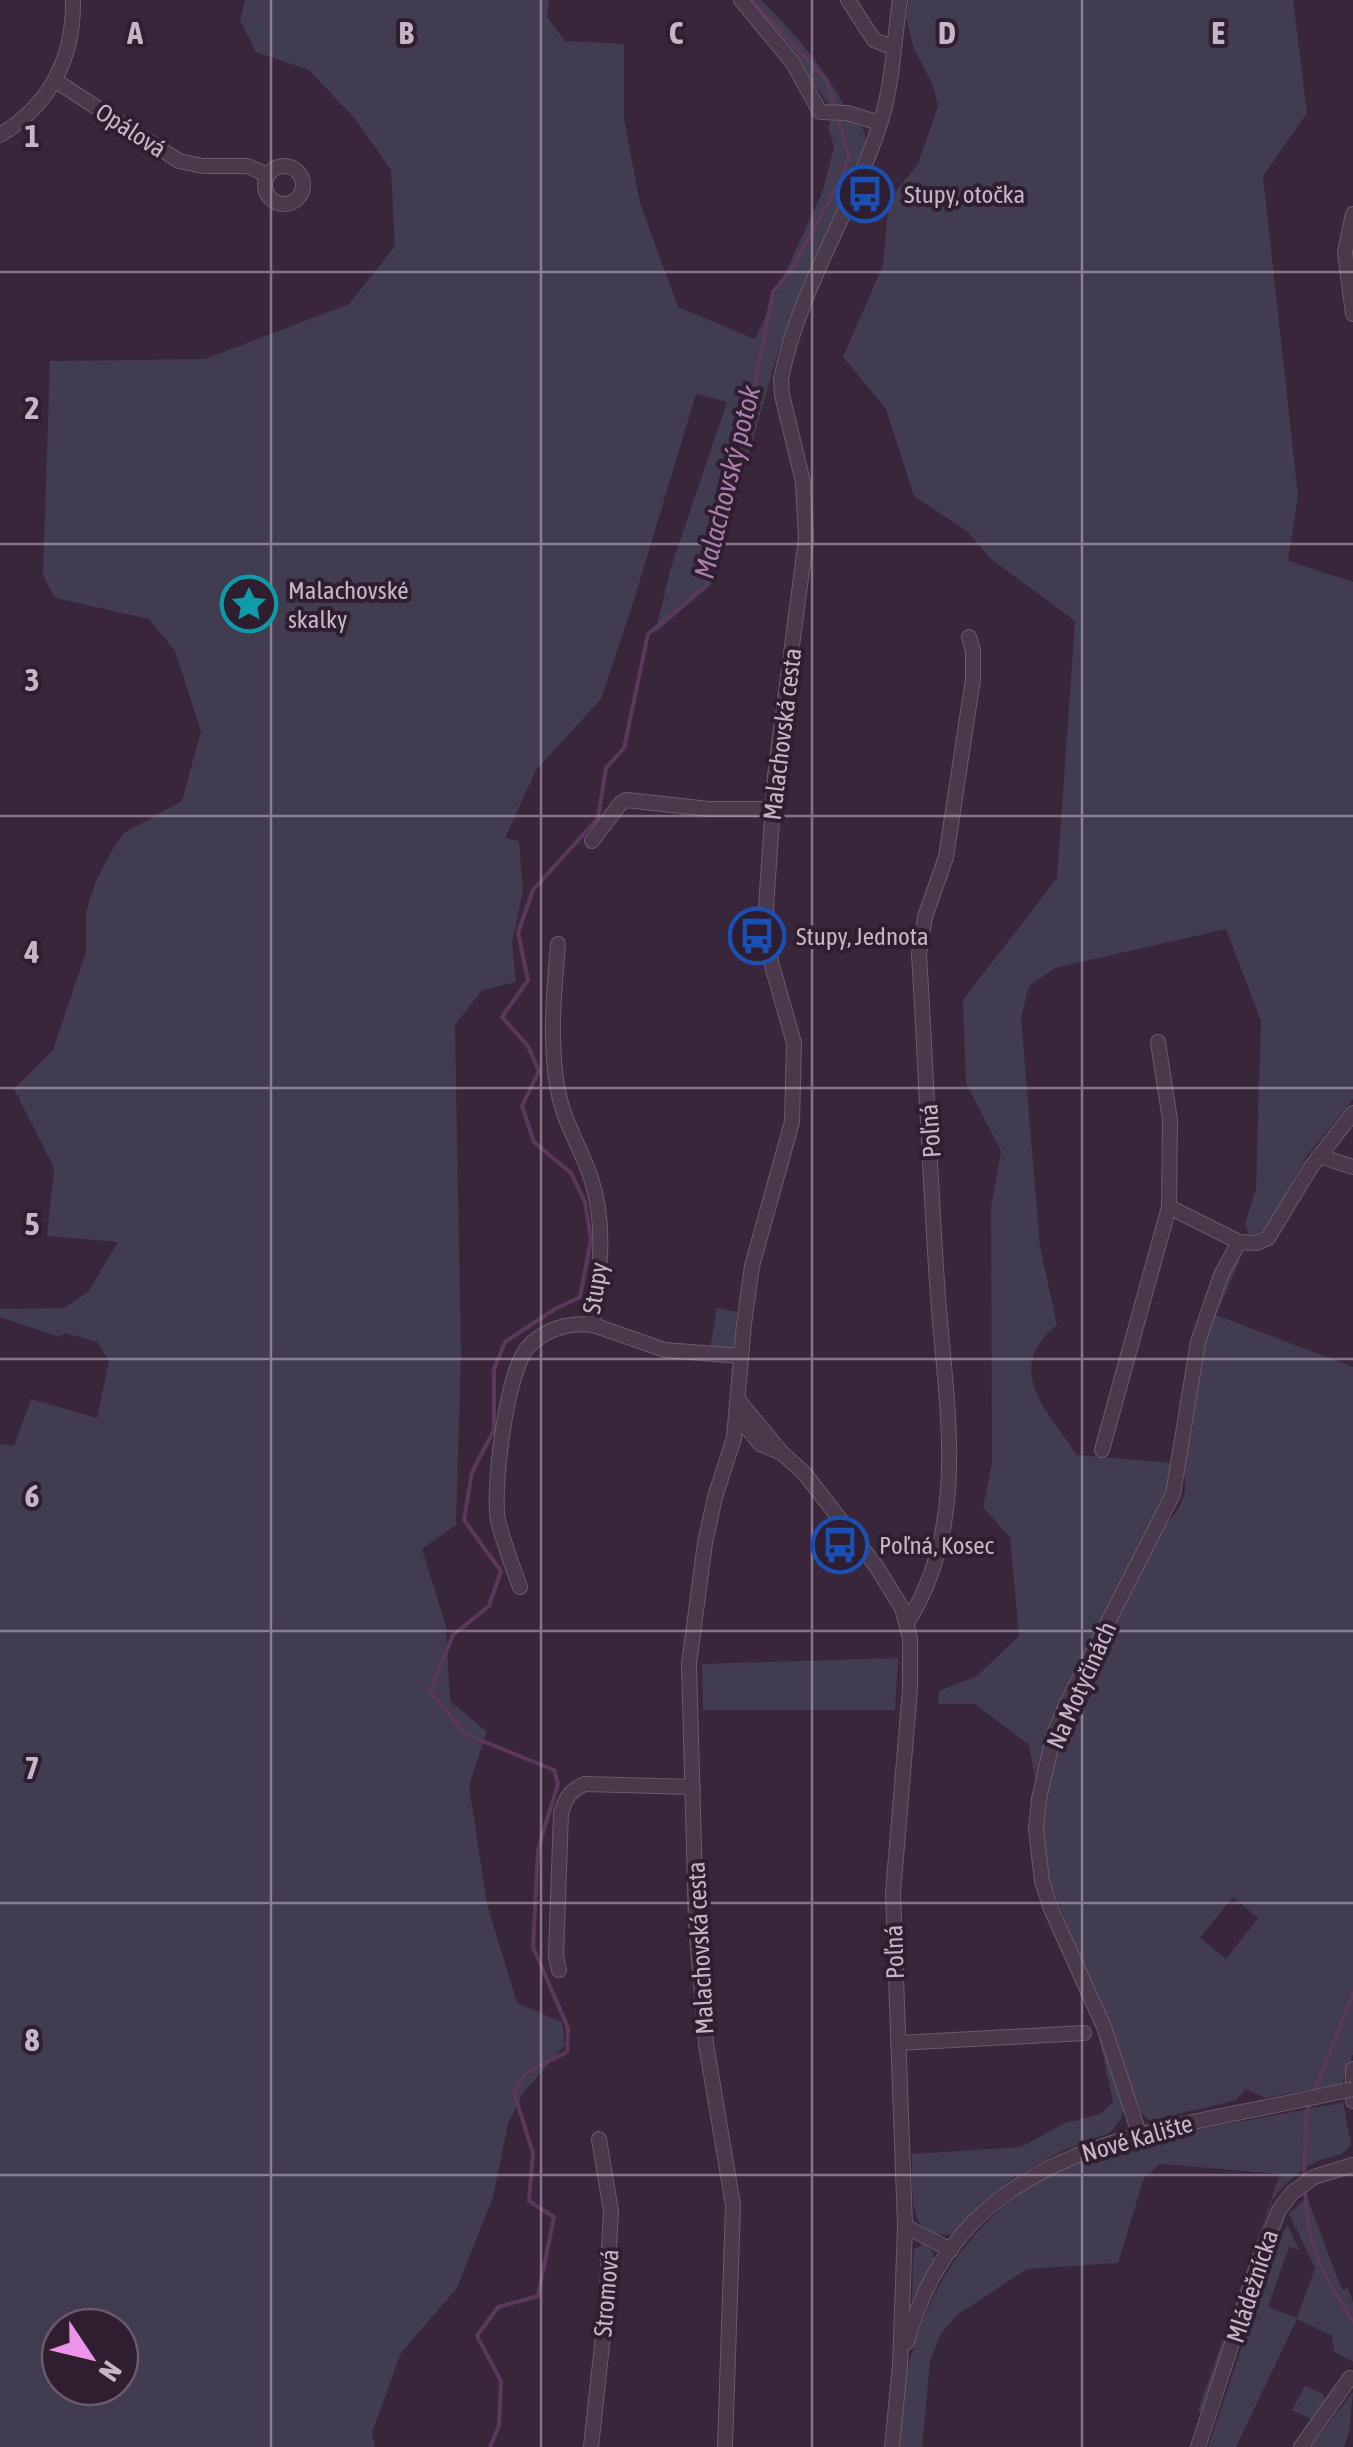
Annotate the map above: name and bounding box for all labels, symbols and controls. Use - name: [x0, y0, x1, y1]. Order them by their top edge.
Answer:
- text: A: [126, 14, 143, 51]
- text: B: [398, 14, 414, 51]
- text: C: [669, 14, 684, 51]
- text: D: [938, 14, 956, 51]
- text: E: [1211, 14, 1225, 51]
- street label: Opálová: [91, 97, 171, 163]
- text: 1: [24, 117, 40, 154]
- bus stop icon: Stupy, otočka: [835, 164, 895, 224]
- place label: Stupy, otočka: [904, 180, 1025, 208]
- water label: Malachovský potok: [688, 382, 767, 582]
- text: 2: [24, 389, 40, 426]
- place icon: Malachovské skalky: [219, 574, 279, 634]
- place label: Malachovské skalky: [288, 576, 408, 633]
- street label: Malachovská cesta: [758, 646, 806, 822]
- text: 3: [24, 661, 40, 698]
- bus stop icon: Stupy, Jednota: [727, 906, 787, 966]
- place label: Stupy, Jednota: [796, 922, 929, 950]
- text: 4: [23, 933, 40, 970]
- street label: Poľná: [914, 1103, 946, 1159]
- text: 5: [24, 1205, 40, 1242]
- street label: Stupy: [577, 1260, 613, 1316]
- text: 6: [24, 1477, 40, 1514]
- bus stop icon: Poľná, Kosec: [810, 1515, 870, 1575]
- place label: Poľná, Kosec: [879, 1531, 995, 1559]
- street label: Na Motyčinách: [1041, 1617, 1121, 1753]
- text: 7: [24, 1749, 40, 1786]
- street label: Malachovská cesta: [681, 1861, 719, 2035]
- street label: Poľná: [879, 1924, 909, 1980]
- text: 8: [24, 2021, 40, 2058]
- street label: Nové Kalište: [1078, 2109, 1196, 2167]
- street label: Mládežnícka: [1221, 2226, 1283, 2346]
- street label: Stromová: [588, 2248, 624, 2338]
- north arrow: [40, 2307, 140, 2407]
- text: N: [93, 2355, 128, 2387]

